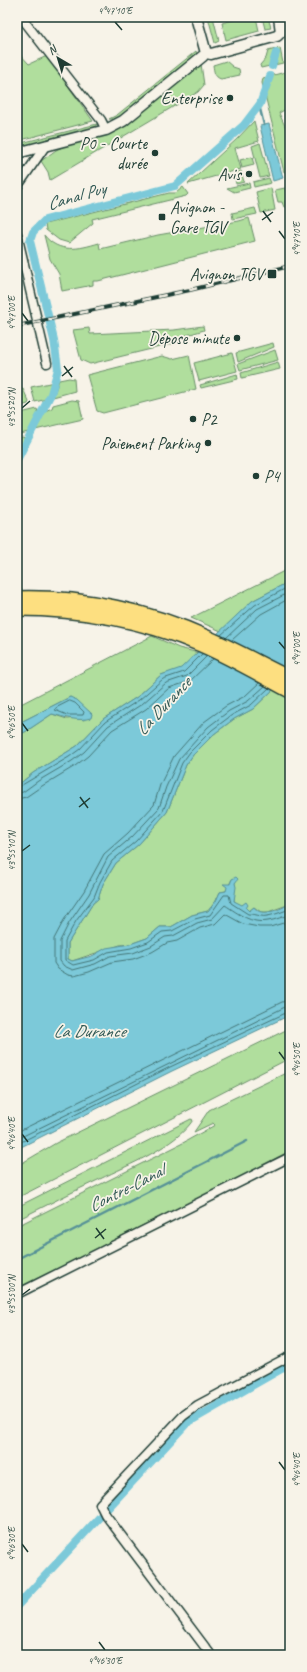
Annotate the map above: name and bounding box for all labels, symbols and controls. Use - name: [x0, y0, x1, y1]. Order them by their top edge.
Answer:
- text: 4°47'10"E: [98, 4, 134, 17]
- north arrow: [38, 38, 78, 78]
- text: N: [45, 41, 61, 58]
- place label: Enterprise: [161, 88, 223, 109]
- marker: Enterprise: [225, 93, 235, 103]
- place label: P0 - Courte durée: [80, 133, 148, 174]
- marker: P0 - Courte durée: [150, 148, 160, 158]
- place label: Avis: [218, 164, 242, 185]
- marker: Avis: [244, 169, 254, 179]
- water label: Canal Puy: [44, 176, 111, 215]
- place label: Avignon - Gare TGV: [170, 197, 230, 238]
- marker: Avignon - Gare TGV: [157, 212, 167, 222]
- text: 4°47'10"E: [290, 220, 303, 256]
- place label: Avignon TGV: [190, 264, 267, 285]
- marker: Avignon TGV: [266, 268, 278, 280]
- text: 4°47'00"E: [5, 294, 18, 330]
- place label: Dépose minute: [148, 328, 230, 349]
- marker: Dépose minute: [232, 333, 242, 343]
- text: 43°55'20"N: [5, 386, 18, 428]
- place label: P2: [201, 409, 218, 430]
- marker: P2: [188, 414, 198, 424]
- place label: Paiement Parking: [101, 433, 201, 454]
- marker: Paiement Parking: [203, 438, 213, 448]
- place label: P4: [264, 466, 282, 487]
- marker: P4: [251, 471, 261, 481]
- text: 4°47'00"E: [290, 630, 303, 666]
- water label: La Durance: [131, 670, 198, 740]
- text: 4°46'50"E: [5, 704, 18, 740]
- text: 43°55'10"N: [5, 829, 18, 871]
- water label: La Durance: [53, 1020, 128, 1042]
- text: 4°46'50"E: [290, 1041, 303, 1077]
- text: 4°46'40"E: [5, 1115, 18, 1151]
- water label: Contre-Canal: [85, 1157, 173, 1216]
- text: 43°55'00"N: [5, 1273, 18, 1315]
- text: 4°46'40"E: [290, 1451, 303, 1487]
- text: 4°46'30"E: [5, 1525, 18, 1561]
- text: 4°46'30"E: [88, 1654, 124, 1667]

